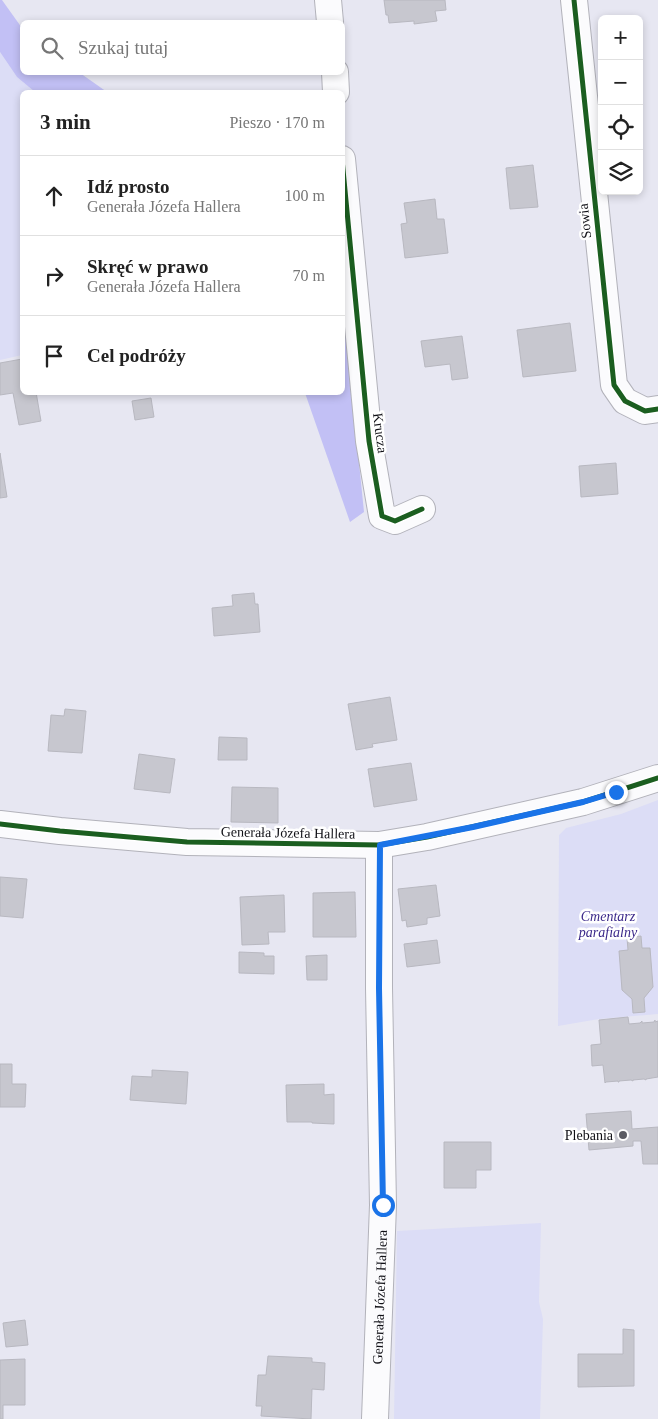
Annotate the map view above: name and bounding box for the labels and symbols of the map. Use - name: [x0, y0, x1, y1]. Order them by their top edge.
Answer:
- street label: Sowia: [576, 202, 594, 239]
- street label: Krucza: [370, 412, 390, 455]
- route end: [605, 781, 628, 804]
- street label: Generała Józefa Hallera: [221, 824, 356, 842]
- park label: Cmentarz parafialny: [578, 909, 638, 940]
- place label: Plebania: [565, 1128, 614, 1143]
- marker: Plebania: [617, 1129, 629, 1141]
- route start: [372, 1194, 395, 1217]
- street label: Generała Józefa Hallera: [370, 1229, 390, 1365]

